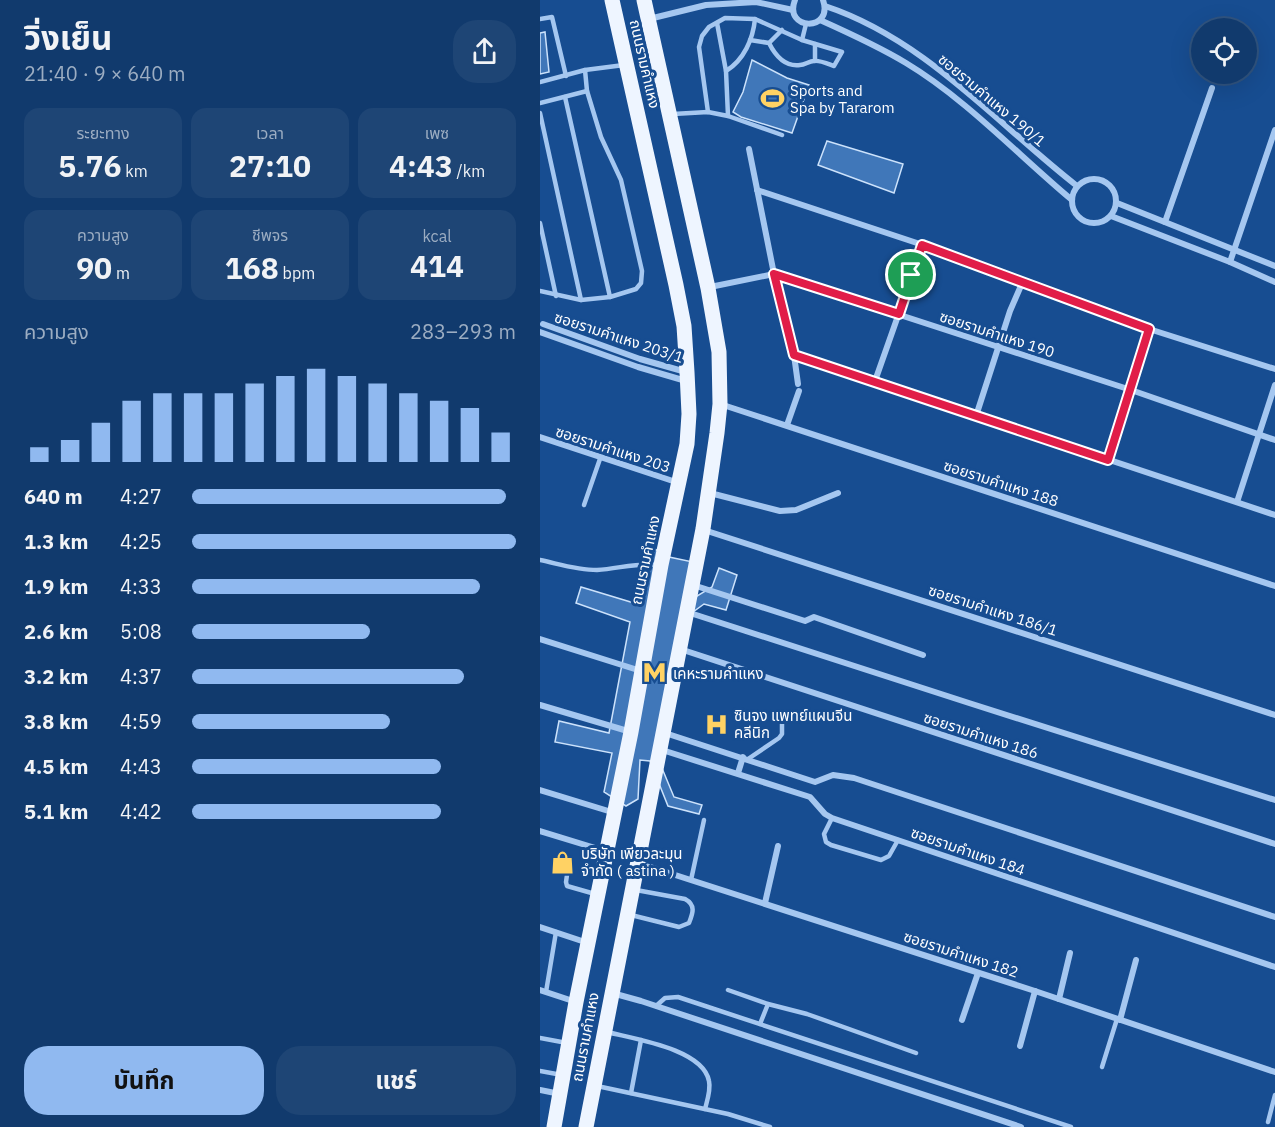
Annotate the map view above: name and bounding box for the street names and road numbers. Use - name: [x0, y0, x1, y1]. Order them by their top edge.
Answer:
- street label: ถนนรามคำแหง: [626, 18, 664, 110]
- street label: ซอยรามคำแหง 190/1: [934, 50, 1050, 150]
- street label: ซอยรามคำแหง 190: [937, 306, 1057, 362]
- street label: ซอยรามคำแหง 203/1: [552, 307, 686, 367]
- street label: ซอยรามคำแหง 203: [553, 421, 673, 477]
- street label: ซอยรามคำแหง 188: [941, 455, 1061, 511]
- street label: ถนนรามคำแหง: [626, 514, 664, 606]
- street label: ซอยรามคำแหง 186/1: [926, 580, 1060, 640]
- street label: ซอยรามคำแหง 186: [921, 707, 1041, 763]
- street label: ซอยรามคำแหง 184: [908, 823, 1028, 879]
- street label: ซอยรามคำแหง 182: [901, 926, 1021, 982]
- street label: ถนนรามคำแหง: [567, 991, 603, 1083]

